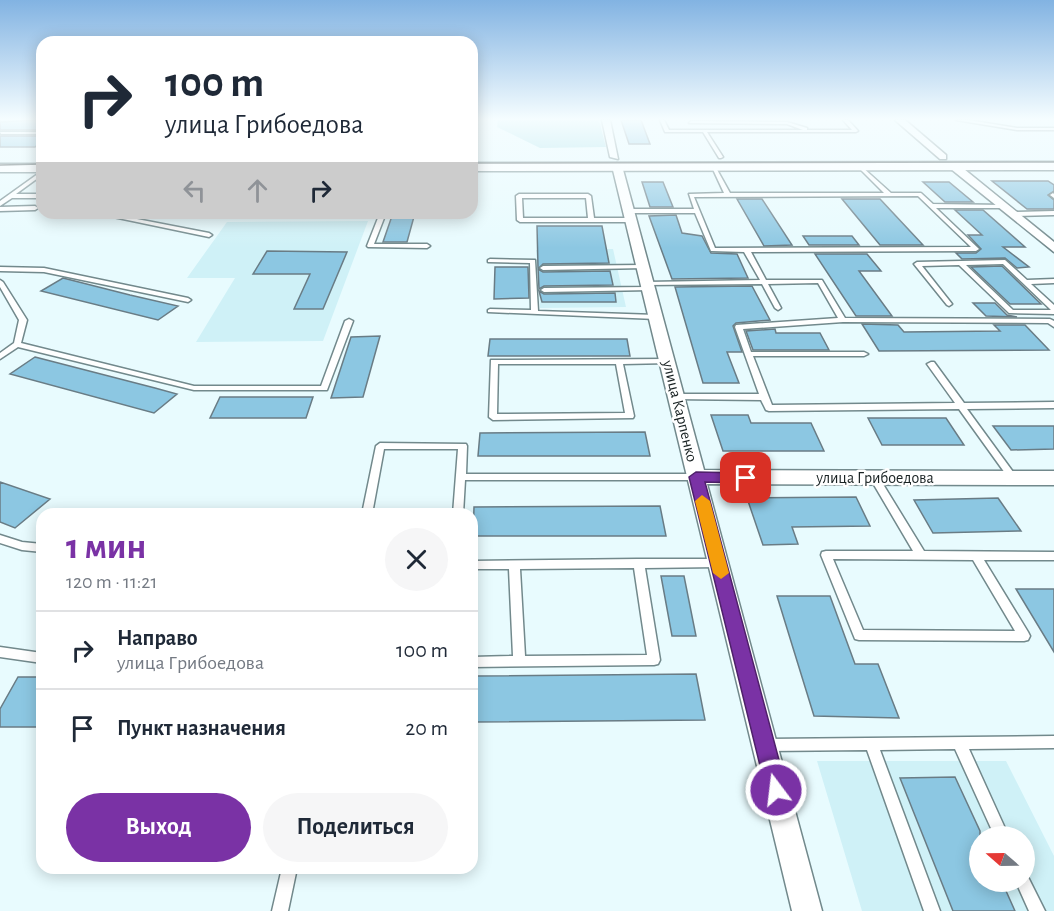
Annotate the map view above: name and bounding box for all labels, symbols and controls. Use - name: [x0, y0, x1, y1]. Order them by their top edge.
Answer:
- icon: right: [66, 60, 144, 138]
- text: 100 m: [165, 62, 264, 104]
- text: улица Грибоедова: [165, 111, 364, 138]
- icon: left: [178, 174, 211, 207]
- icon: ahead: [241, 174, 274, 207]
- icon: right: [304, 174, 337, 207]
- street label: улица Карпенко: [658, 358, 700, 464]
- pin: [720, 452, 771, 503]
- icon: arrive: [729, 461, 762, 494]
- street label: улица Грибоедова: [815, 470, 934, 487]
- button: close: [385, 528, 448, 591]
- text: 1 мин: [66, 529, 146, 565]
- text: 120 m · 11:21: [66, 572, 157, 592]
- text: Направо: [117, 627, 198, 649]
- icon: right: [66, 634, 99, 667]
- text: 100 m: [396, 639, 448, 661]
- text: улица Грибоедова: [117, 653, 264, 673]
- icon: arrive: [66, 712, 99, 745]
- text: Пункт назначения: [117, 717, 286, 739]
- text: 20 m: [405, 717, 448, 739]
- position arrow: [744, 758, 808, 822]
- button: Выход: [66, 793, 251, 862]
- button: Поделиться: [263, 793, 448, 862]
- north arrow: [969, 826, 1035, 892]
- map controls: [969, 826, 1035, 892]

